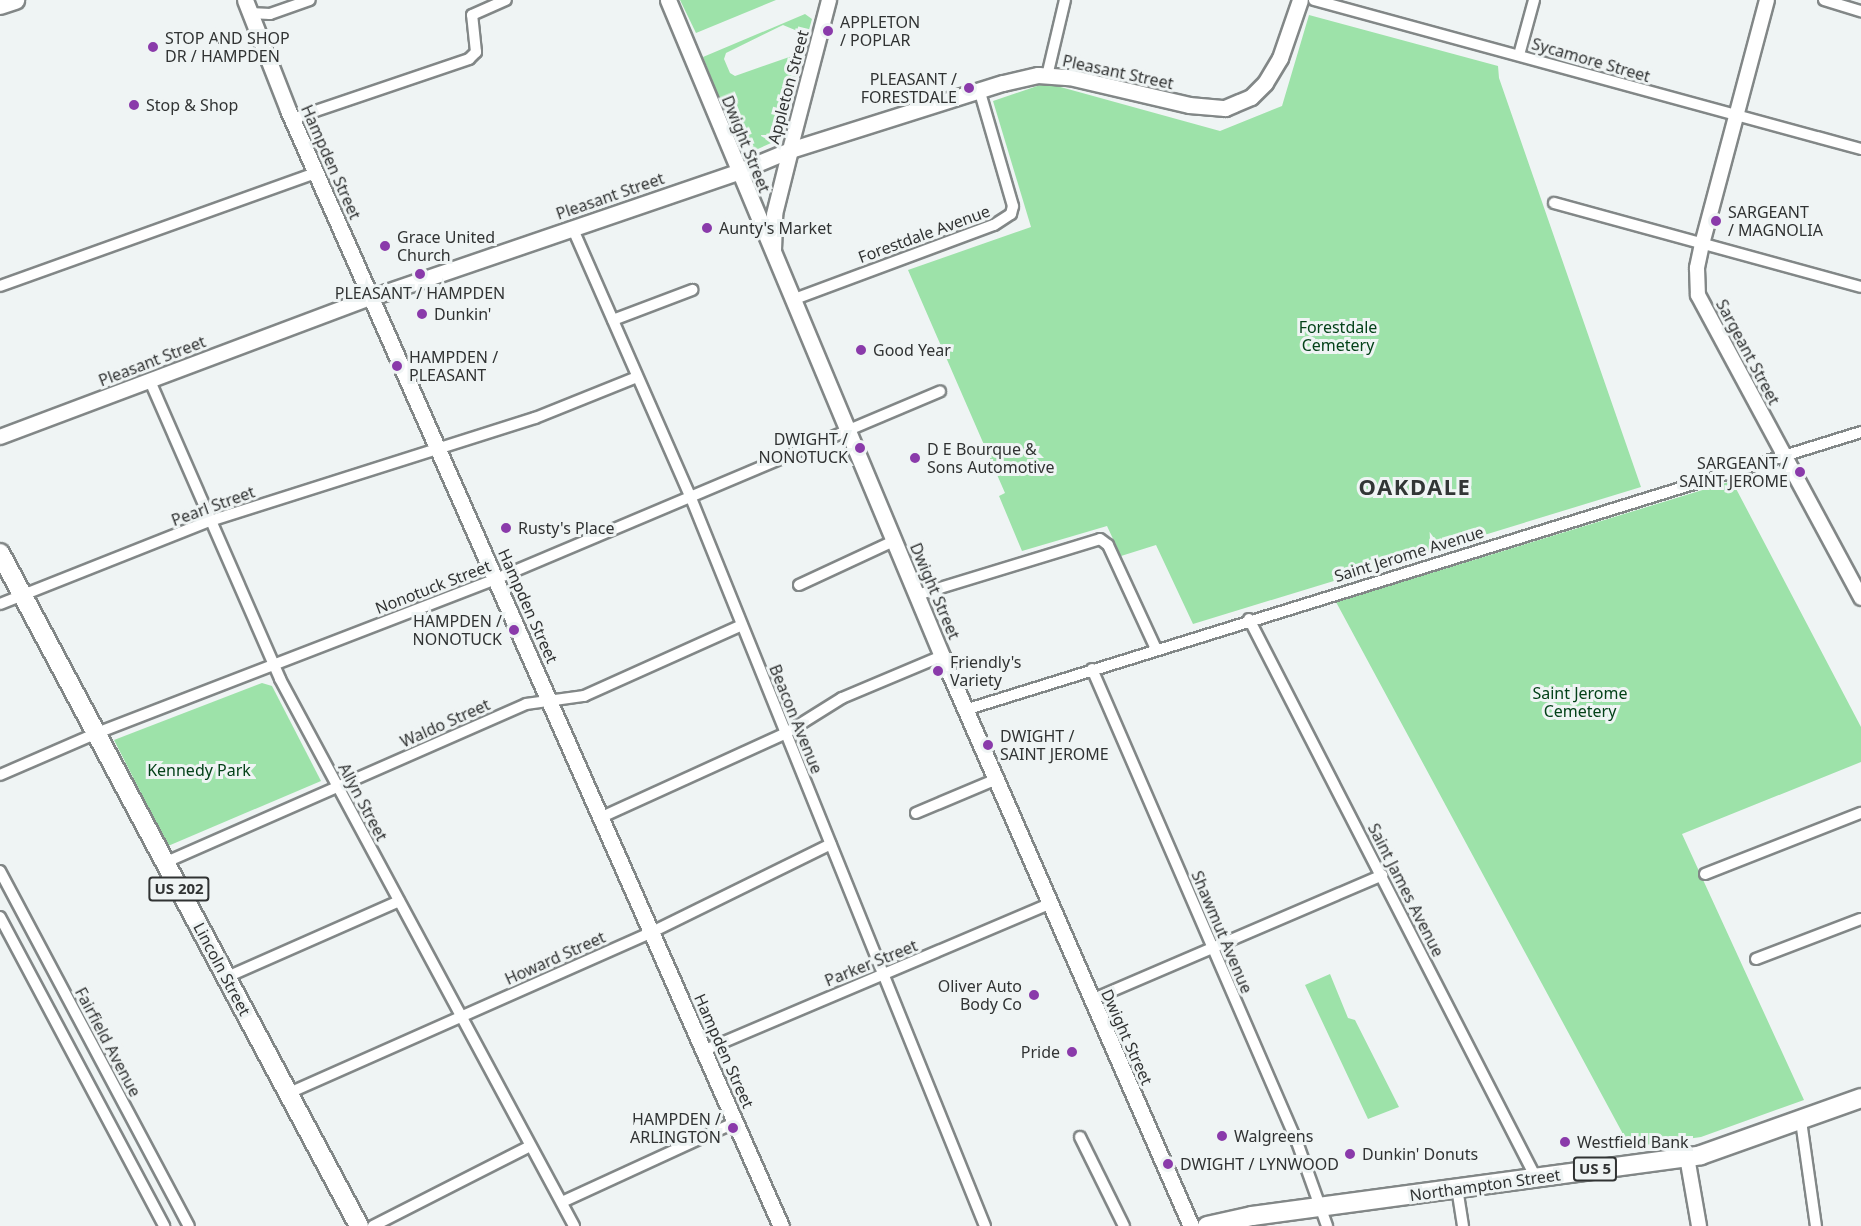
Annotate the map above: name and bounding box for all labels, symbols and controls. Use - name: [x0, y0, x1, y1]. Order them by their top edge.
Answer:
- place label: APPLETON / POPLAR: [840, 12, 920, 50]
- marker: APPLETON / POPLAR: [821, 24, 835, 38]
- place label: STOP AND SHOP DR / HAMPDEN: [165, 28, 290, 66]
- street label: Appleton Street: [764, 28, 812, 146]
- street label: Sycamore Street: [1530, 34, 1652, 86]
- marker: STOP AND SHOP DR / HAMPDEN: [146, 40, 160, 54]
- street label: Pleasant Street: [1061, 51, 1175, 93]
- place label: PLEASANT / FORESTDALE: [861, 69, 957, 107]
- marker: PLEASANT / FORESTDALE: [962, 81, 976, 95]
- street label: Dwight Street: [718, 93, 774, 195]
- place label: Stop & Shop: [146, 95, 238, 115]
- marker: Stop & Shop: [127, 98, 141, 112]
- street label: Hampden Street: [297, 102, 365, 222]
- street label: Pleasant Street: [553, 169, 667, 223]
- street label: Forestdale Avenue: [855, 201, 993, 267]
- place label: SARGEANT / MAGNOLIA: [1728, 202, 1823, 240]
- marker: SARGEANT / MAGNOLIA: [1709, 214, 1723, 228]
- place label: Aunty's Market: [719, 218, 832, 238]
- marker: Aunty's Market: [700, 221, 714, 235]
- place label: Grace United Church: [397, 227, 495, 265]
- marker: Grace United Church: [378, 239, 392, 253]
- marker: PLEASANT / HAMPDEN: [413, 267, 427, 281]
- place label: PLEASANT / HAMPDEN: [335, 283, 505, 303]
- street label: Sargeant Street: [1712, 296, 1784, 408]
- place label: Dunkin': [434, 304, 491, 324]
- marker: Dunkin': [415, 307, 429, 321]
- park label: Forestdale Cemetery: [1299, 317, 1377, 355]
- street label: Pleasant Street: [96, 332, 208, 390]
- place label: Good Year: [873, 340, 951, 360]
- marker: Good Year: [854, 343, 868, 357]
- place label: HAMPDEN / PLEASANT: [409, 347, 498, 385]
- marker: HAMPDEN / PLEASANT: [390, 359, 404, 373]
- place label: DWIGHT / NONOTUCK: [759, 429, 848, 467]
- place label: D E Bourque & Sons Automotive: [927, 439, 1054, 477]
- marker: DWIGHT / NONOTUCK: [853, 441, 867, 455]
- marker: D E Bourque & Sons Automotive: [908, 451, 922, 465]
- place label: SARGEANT / SAINT JEROME: [1679, 453, 1788, 491]
- marker: SARGEANT / SAINT JEROME: [1793, 465, 1807, 479]
- district label: OAKDALE: [1359, 474, 1471, 500]
- street label: Pearl Street: [169, 482, 257, 530]
- place label: Rusty's Place: [518, 518, 615, 538]
- marker: Rusty's Place: [499, 521, 513, 535]
- street label: Saint Jerome Avenue: [1332, 522, 1486, 586]
- street label: Dwight Street: [906, 540, 964, 642]
- street label: Hampden Street: [494, 546, 562, 666]
- street label: Nonotuck Street: [373, 556, 493, 618]
- place label: HAMPDEN / NONOTUCK: [413, 611, 502, 649]
- marker: HAMPDEN / NONOTUCK: [507, 623, 521, 637]
- place label: Friendly's Variety: [950, 652, 1022, 690]
- street label: Beacon Avenue: [765, 662, 827, 776]
- marker: Friendly's Variety: [931, 664, 945, 678]
- park label: Saint Jerome Cemetery: [1532, 683, 1628, 721]
- street label: Waldo Street: [397, 695, 493, 751]
- place label: DWIGHT / SAINT JEROME: [1000, 726, 1109, 764]
- marker: DWIGHT / SAINT JEROME: [981, 738, 995, 752]
- park label: Kennedy Park: [147, 760, 251, 780]
- street label: Allyn Street: [334, 760, 392, 844]
- street label: Saint James Avenue: [1364, 820, 1448, 960]
- street label: Shawmut Avenue: [1188, 868, 1256, 996]
- road number: US 202: [148, 877, 210, 901]
- street label: Lincoln Street: [189, 919, 255, 1019]
- street label: Howard Street: [502, 927, 608, 989]
- street label: Parker Street: [822, 936, 920, 990]
- place label: Oliver Auto Body Co: [938, 976, 1022, 1014]
- street label: Fairfield Avenue: [71, 984, 145, 1100]
- street label: Dwight Street: [1097, 986, 1157, 1088]
- marker: Oliver Auto Body Co: [1027, 988, 1041, 1002]
- street label: Hampden Street: [690, 991, 758, 1111]
- place label: Pride: [1021, 1042, 1060, 1062]
- marker: Pride: [1065, 1045, 1079, 1059]
- place label: HAMPDEN / ARLINGTON: [630, 1109, 721, 1147]
- marker: HAMPDEN / ARLINGTON: [726, 1121, 740, 1135]
- place label: Walgreens: [1234, 1126, 1313, 1146]
- marker: Walgreens: [1215, 1129, 1229, 1143]
- place label: Westfield Bank: [1577, 1132, 1689, 1152]
- marker: Westfield Bank: [1558, 1135, 1572, 1149]
- place label: Dunkin' Donuts: [1362, 1144, 1478, 1164]
- marker: Dunkin' Donuts: [1343, 1147, 1357, 1161]
- place label: DWIGHT / LYNWOOD: [1180, 1154, 1339, 1174]
- marker: DWIGHT / LYNWOOD: [1161, 1157, 1175, 1171]
- road number: US 5: [1572, 1157, 1618, 1181]
- street label: Northampton Street: [1408, 1165, 1562, 1205]

